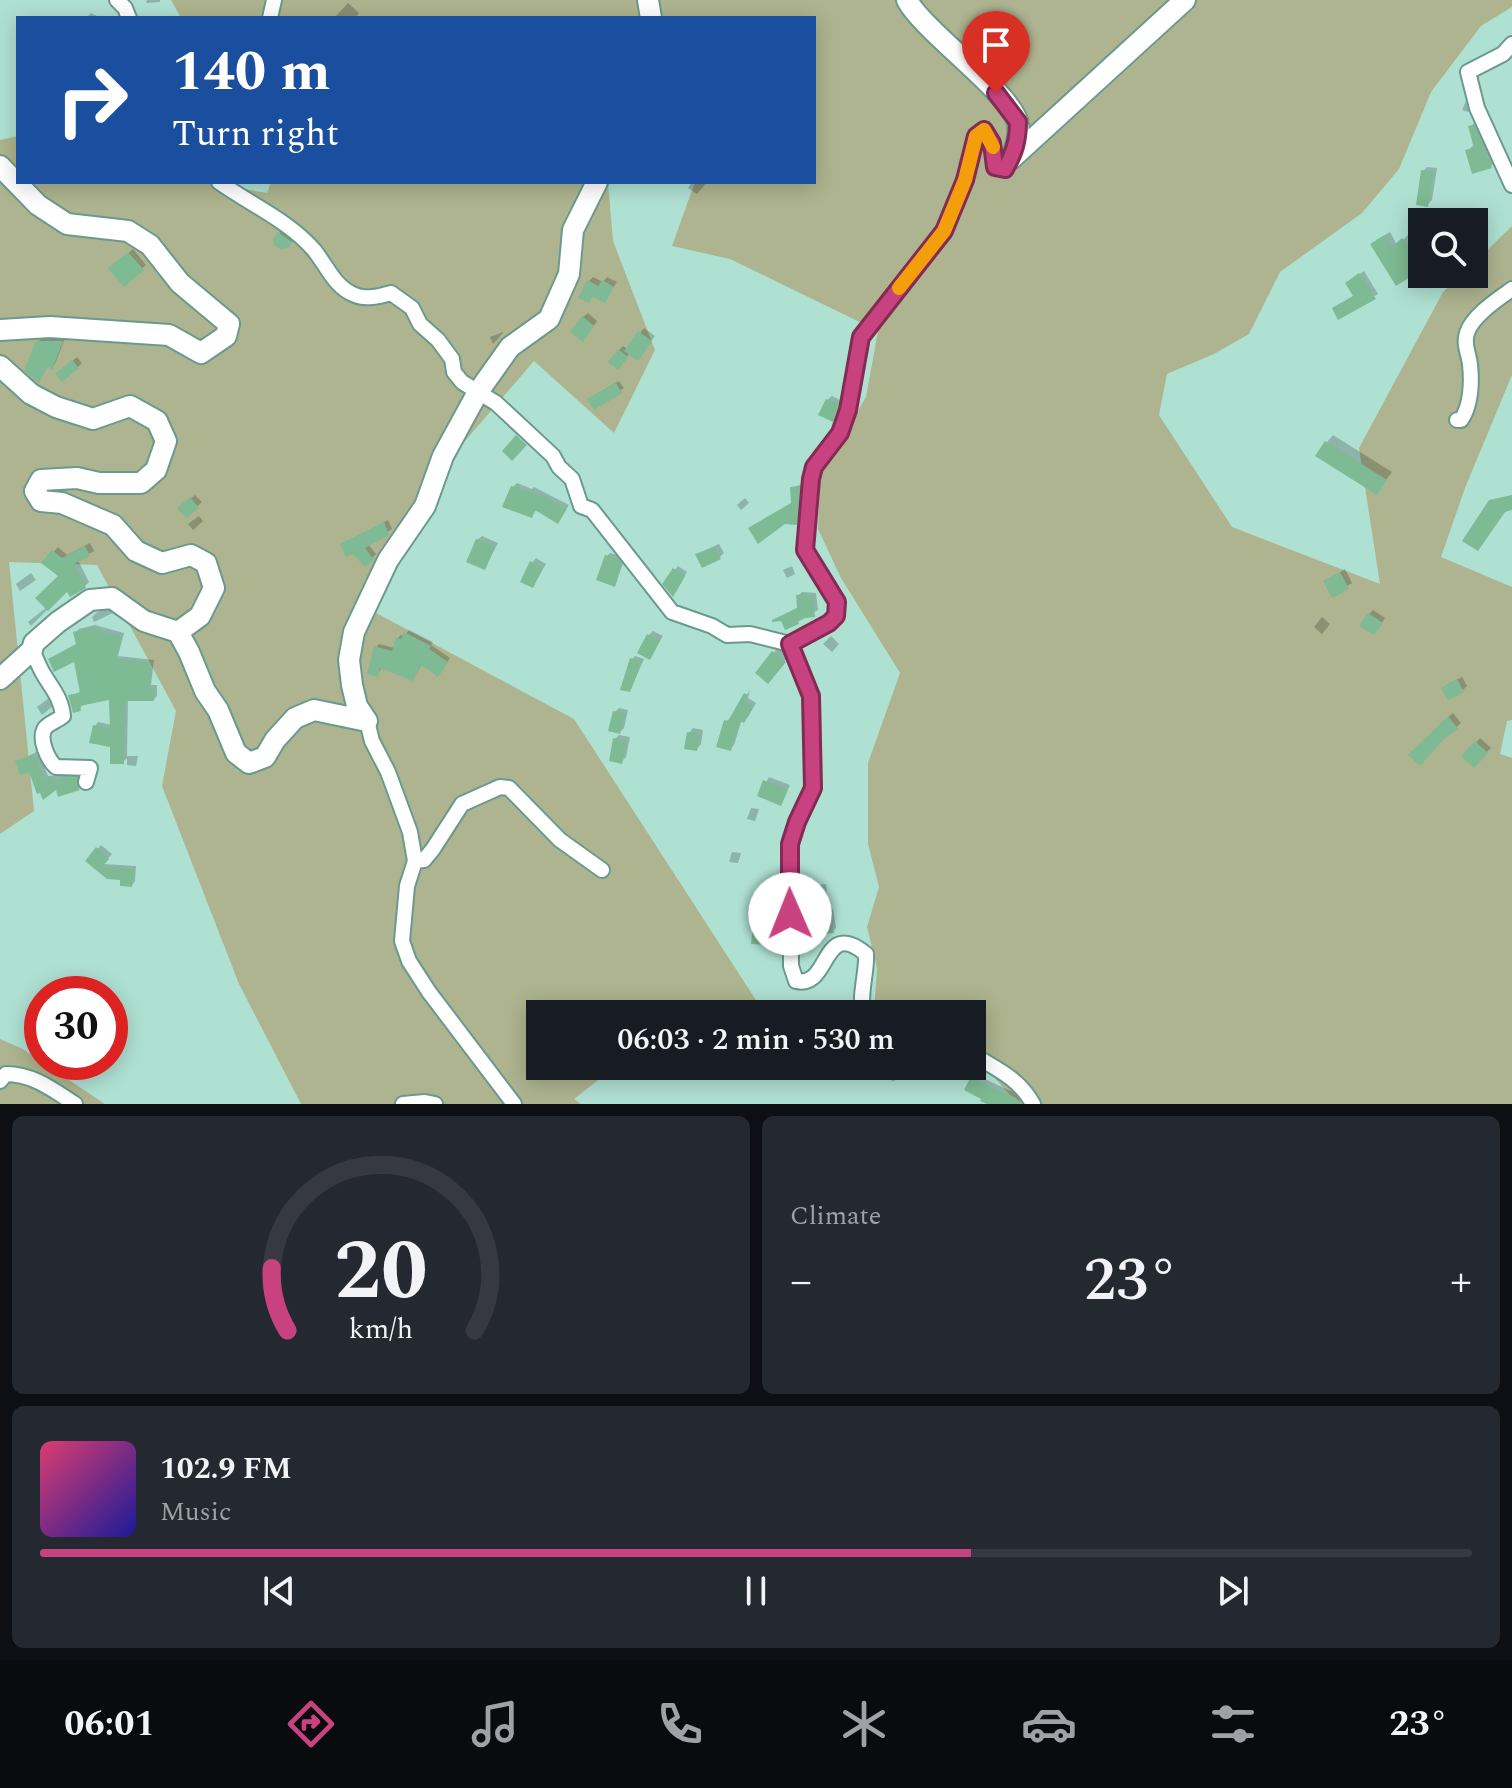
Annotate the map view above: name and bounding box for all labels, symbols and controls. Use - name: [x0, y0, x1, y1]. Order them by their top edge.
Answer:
- pin: [962, 11, 1030, 93]
- icon: arrive: [974, 23, 1018, 67]
- text: 140 m: [172, 30, 331, 115]
- icon: right: [40, 48, 144, 152]
- text: Turn right: [172, 107, 339, 162]
- map controls: [1408, 208, 1488, 288]
- button: search: [1408, 208, 1488, 288]
- position arrow: [748, 872, 832, 956]
- speed limit sign: 30: [24, 976, 128, 1080]
- text: 06:03 · 2 min · 530 m: [617, 1017, 895, 1063]
- text: Climate: [790, 1196, 881, 1236]
- text: 20: [334, 1209, 428, 1336]
- text: 23°: [1084, 1235, 1178, 1327]
- text: −: [790, 1248, 812, 1315]
- text: +: [1450, 1248, 1472, 1315]
- text: km/h: [349, 1308, 413, 1351]
- text: 102.9 FM: [160, 1446, 292, 1492]
- text: Music: [160, 1492, 231, 1532]
- icon: previous: [257, 1569, 301, 1613]
- icon: pause: [734, 1569, 778, 1613]
- icon: next: [1211, 1569, 1255, 1613]
- icon: directions: [283, 1696, 339, 1752]
- icon: music: [467, 1696, 523, 1752]
- icon: phone: [652, 1696, 708, 1752]
- icon: climate: [836, 1696, 892, 1752]
- icon: car: [1021, 1696, 1077, 1752]
- icon: filters: [1205, 1696, 1261, 1752]
- text: 06:01: [64, 1697, 155, 1752]
- text: 23°: [1389, 1697, 1448, 1752]

